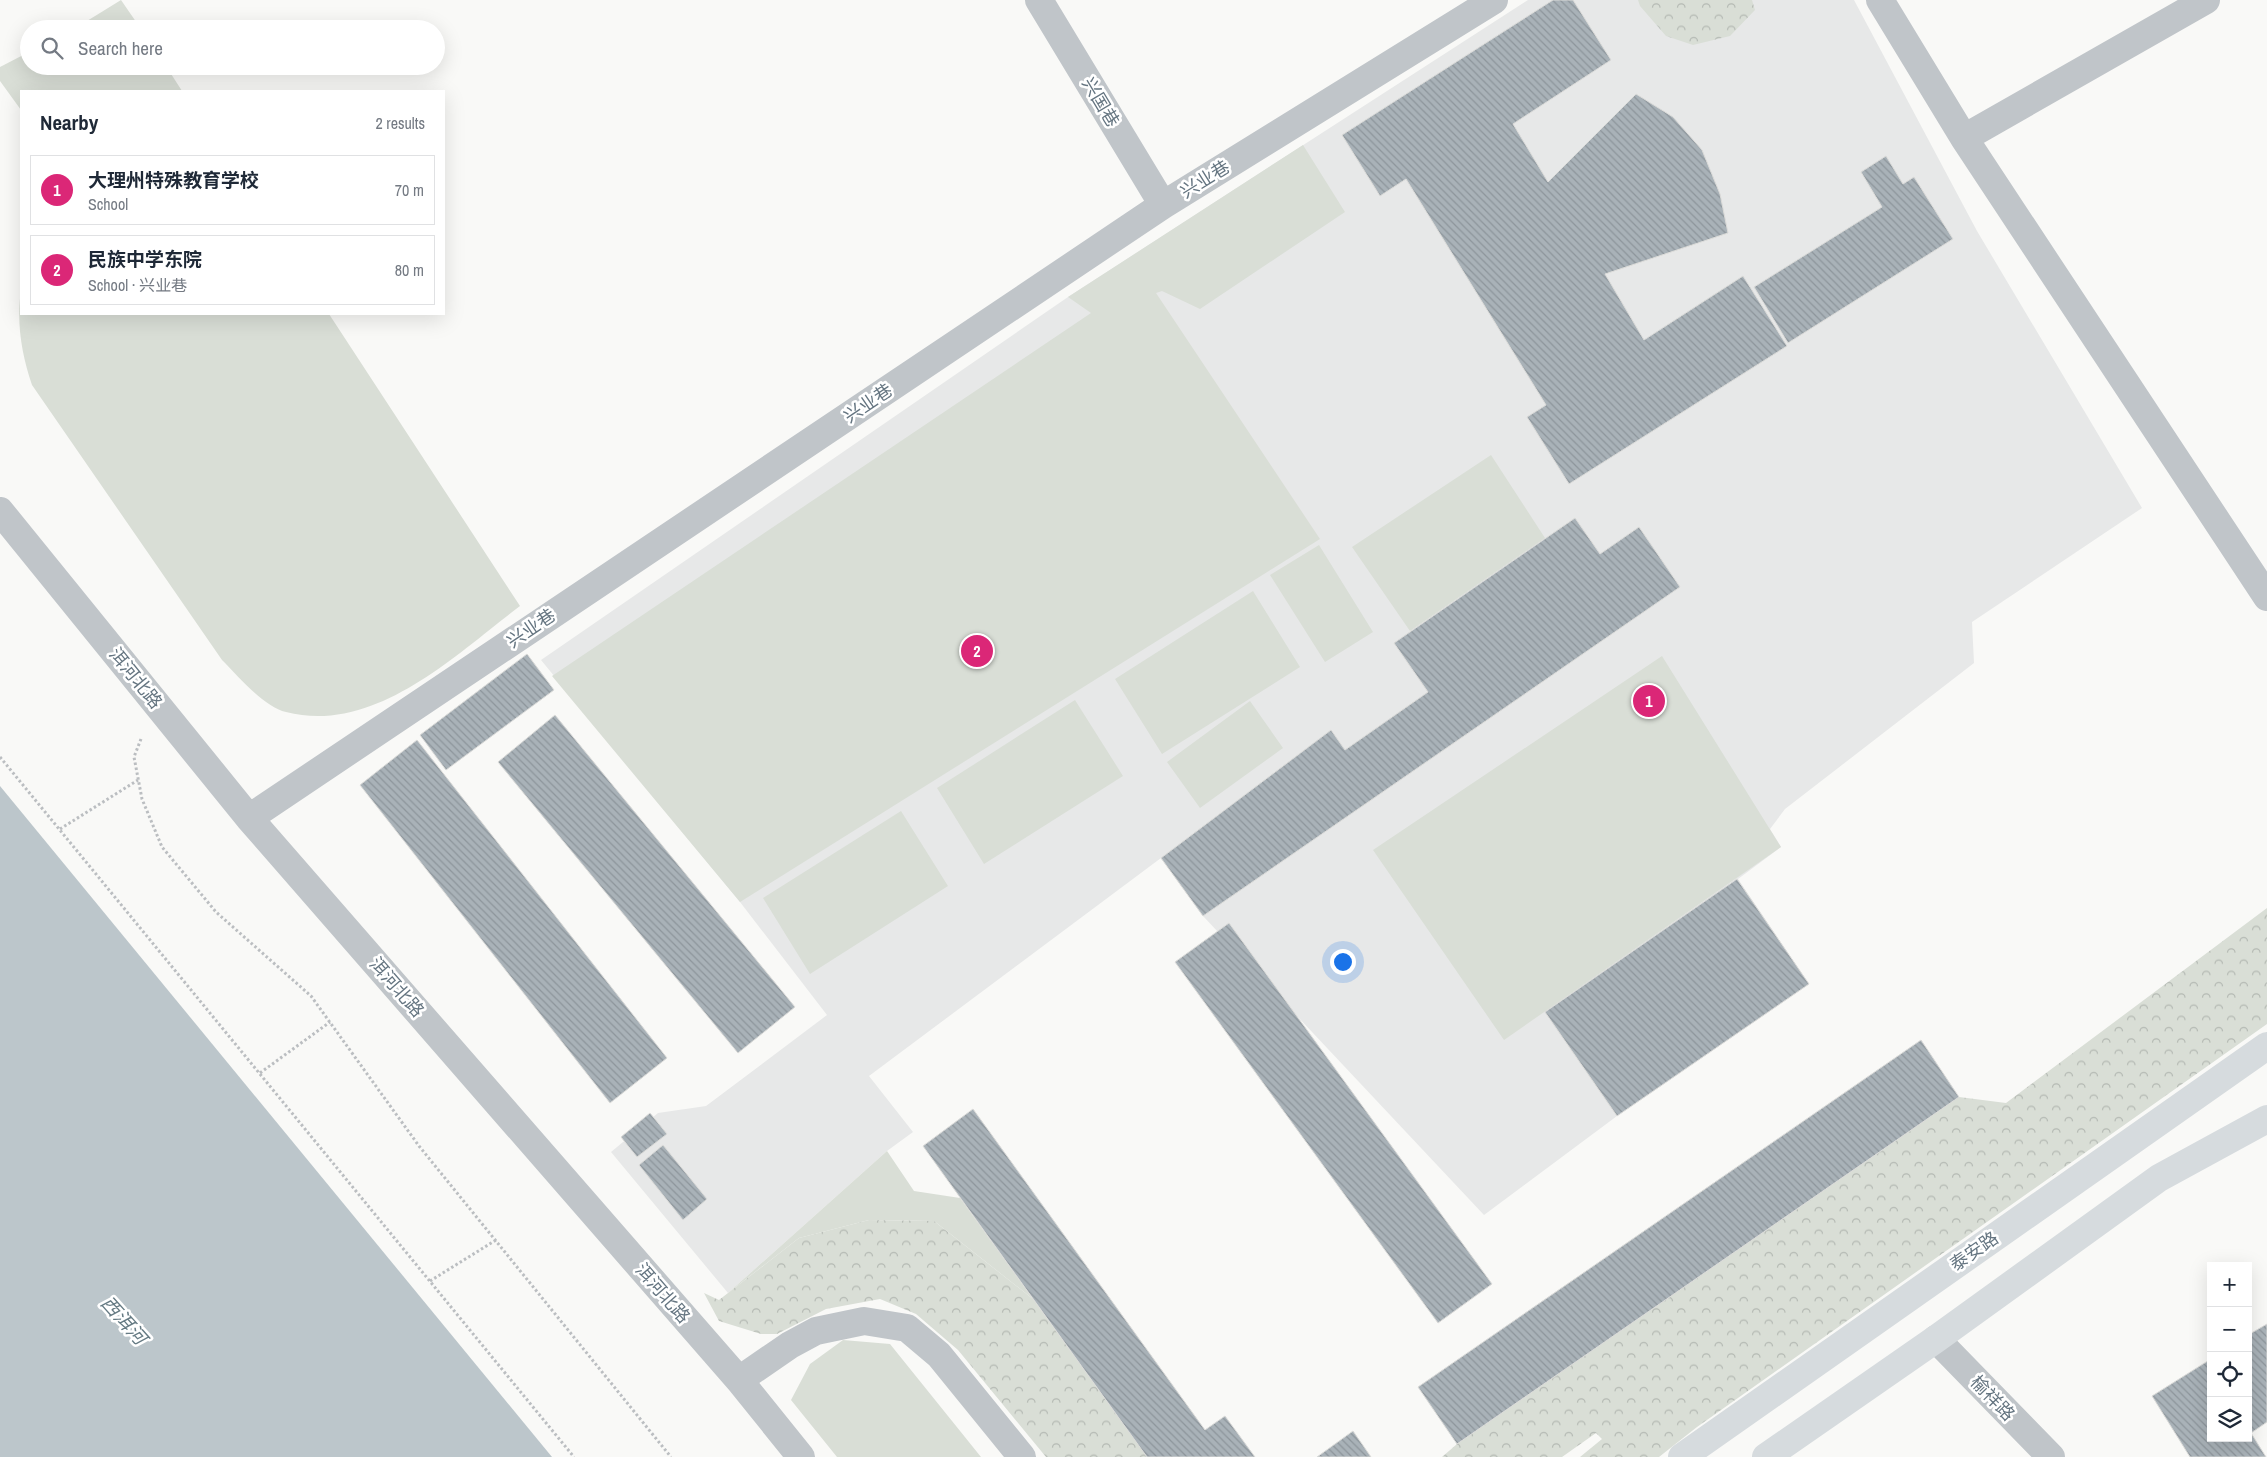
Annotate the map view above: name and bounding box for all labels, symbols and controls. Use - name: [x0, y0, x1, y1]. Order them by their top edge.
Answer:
- search box: [20, 20, 445, 75]
- icon: search: [38, 34, 66, 62]
- text: Search here: [78, 35, 163, 61]
- street label: 兴国巷: [1076, 72, 1126, 132]
- text: Nearby: [40, 108, 98, 137]
- text: 2 results: [375, 112, 425, 134]
- street label: 兴业巷: [1175, 154, 1235, 204]
- text: 大理州特殊教育学校: [88, 167, 259, 193]
- text: 1: [53, 179, 61, 201]
- text: 70 m: [395, 179, 424, 201]
- text: School: [88, 193, 128, 215]
- text: 民族中学东院: [88, 246, 202, 272]
- text: 2: [53, 259, 61, 281]
- text: 80 m: [395, 259, 424, 281]
- text: School · 兴业巷: [88, 274, 187, 296]
- street label: 兴业巷: [839, 378, 897, 428]
- street label: 兴业巷: [502, 603, 560, 653]
- pin: 2: [961, 632, 993, 670]
- street label: 洱河北路: [104, 642, 168, 714]
- pin: 1: [1633, 682, 1665, 720]
- your location: [1330, 949, 1356, 975]
- street label: 洱河北路: [364, 952, 430, 1022]
- street label: 泰安路: [1945, 1225, 2003, 1277]
- street label: 洱河北路: [630, 1258, 696, 1328]
- map controls: [2207, 1262, 2252, 1442]
- button: +: [2207, 1262, 2252, 1307]
- water label: 西洱河: [95, 1290, 155, 1353]
- button: −: [2207, 1307, 2252, 1352]
- button: locate: [2207, 1352, 2252, 1397]
- street label: 榆祥路: [1965, 1370, 2021, 1426]
- button: layers: [2207, 1397, 2252, 1442]

